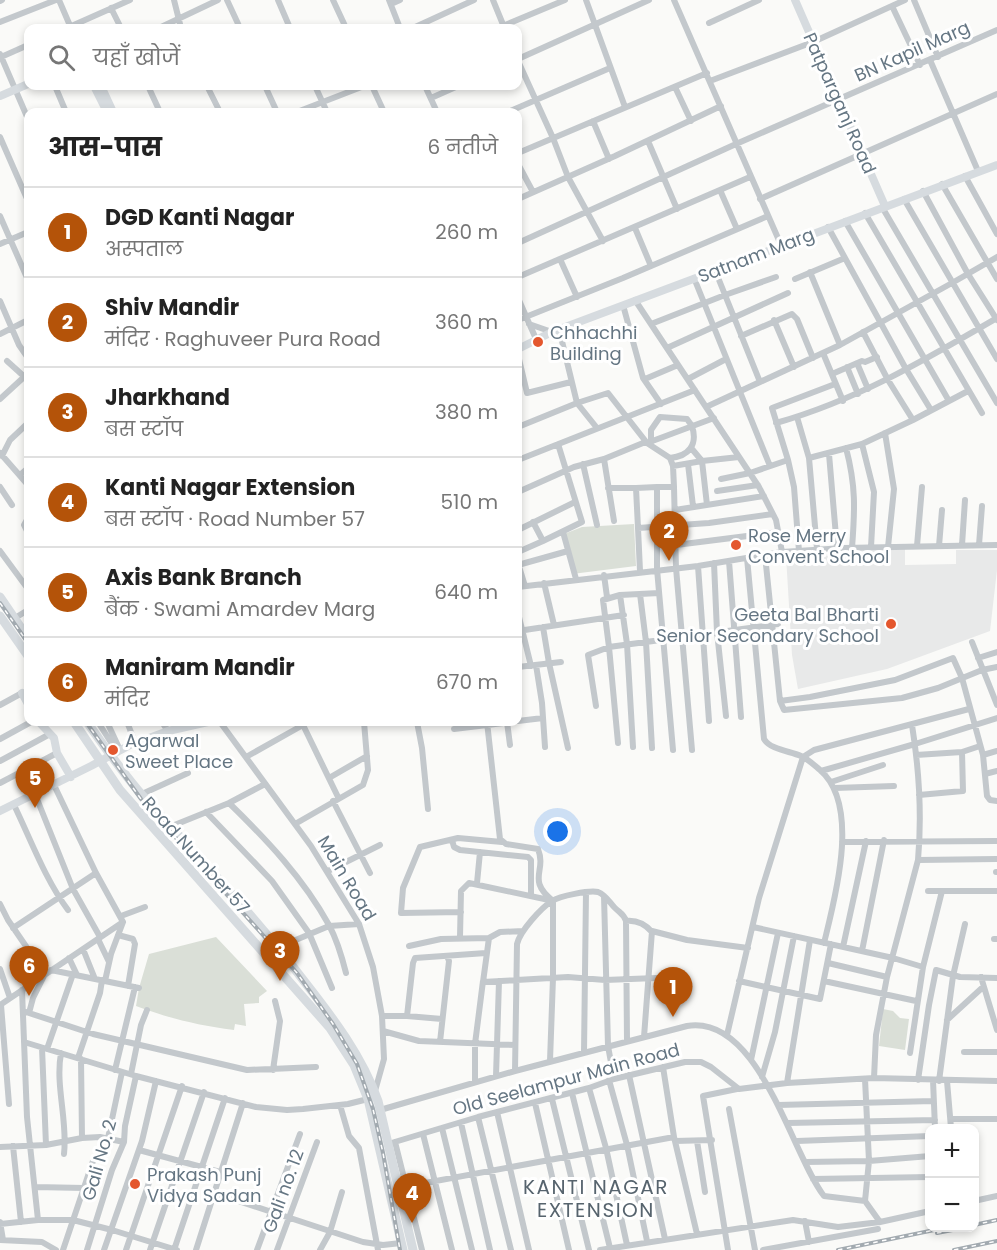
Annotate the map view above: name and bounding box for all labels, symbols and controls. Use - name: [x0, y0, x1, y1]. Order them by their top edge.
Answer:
- street label: BN Kapil Marg: [850, 14, 974, 88]
- search box: [24, 24, 522, 90]
- street label: Patparganj Road: [798, 28, 882, 178]
- icon: search: [45, 41, 78, 74]
- text: यहाँ खोजें: [93, 42, 180, 73]
- text: आस-पास: [48, 129, 162, 165]
- text: 6 नतीजे: [428, 133, 498, 161]
- text: DGD Kanti Nagar: [105, 202, 294, 233]
- text: 1: [64, 218, 71, 246]
- text: 260 m: [435, 218, 498, 246]
- street label: Satnam Marg: [694, 221, 818, 289]
- text: अस्पताल: [105, 235, 183, 263]
- text: Shiv Mandir: [105, 292, 239, 323]
- text: 2: [62, 308, 73, 336]
- text: 360 m: [435, 308, 498, 336]
- place label: Chhachhi Building: [550, 320, 638, 366]
- text: मंदिर · Raghuveer Pura Road: [105, 325, 381, 353]
- marker: Chhachhi Building: [531, 335, 545, 349]
- text: Jharkhand: [105, 382, 230, 413]
- text: 3: [61, 398, 74, 426]
- text: 380 m: [435, 398, 498, 426]
- text: बस स्टॉप: [105, 415, 183, 443]
- text: Kanti Nagar Extension: [105, 472, 355, 503]
- text: 4: [61, 488, 74, 516]
- text: 510 m: [441, 488, 498, 516]
- text: बस स्टॉप · Road Number 57: [105, 505, 365, 533]
- pin: 2: [650, 512, 688, 561]
- place label: Rose Merry Convent School: [748, 523, 890, 569]
- marker: Rose Merry Convent School: [729, 538, 743, 552]
- text: Axis Bank Branch: [105, 562, 302, 593]
- text: 5: [61, 578, 74, 606]
- text: 640 m: [434, 578, 498, 606]
- text: बैंक · Swami Amardev Marg: [105, 595, 375, 623]
- place label: Geeta Bal Bharti Senior Secondary School: [656, 602, 879, 648]
- marker: Geeta Bal Bharti Senior Secondary School: [884, 617, 898, 631]
- text: Maniram Mandir: [105, 652, 295, 683]
- text: 6: [61, 668, 74, 696]
- text: 670 m: [436, 668, 498, 696]
- text: मंदिर: [105, 685, 149, 713]
- place label: Agarwal Sweet Place: [125, 728, 233, 774]
- marker: Agarwal Sweet Place: [106, 743, 120, 757]
- pin: 5: [15, 758, 54, 808]
- street label: Road Number 57: [136, 791, 256, 919]
- your location: [543, 817, 572, 846]
- street label: Main Road: [312, 831, 382, 925]
- pin: 3: [260, 932, 300, 981]
- pin: 6: [9, 946, 48, 996]
- pin: 1: [654, 968, 692, 1017]
- street label: Old Seelampur Main Road: [450, 1037, 682, 1121]
- street label: Gali No. 2: [76, 1117, 122, 1203]
- map controls: [925, 1124, 979, 1232]
- button: +: [925, 1124, 979, 1178]
- street label: Gali no. 12: [256, 1146, 310, 1236]
- place label: Prakash Punj Vidya Sadan: [147, 1162, 261, 1208]
- district label: KANTI NAGAR EXTENSION: [523, 1173, 669, 1224]
- pin: 4: [392, 1174, 432, 1223]
- marker: Prakash Punj Vidya Sadan: [128, 1177, 142, 1191]
- button: −: [925, 1178, 979, 1232]

